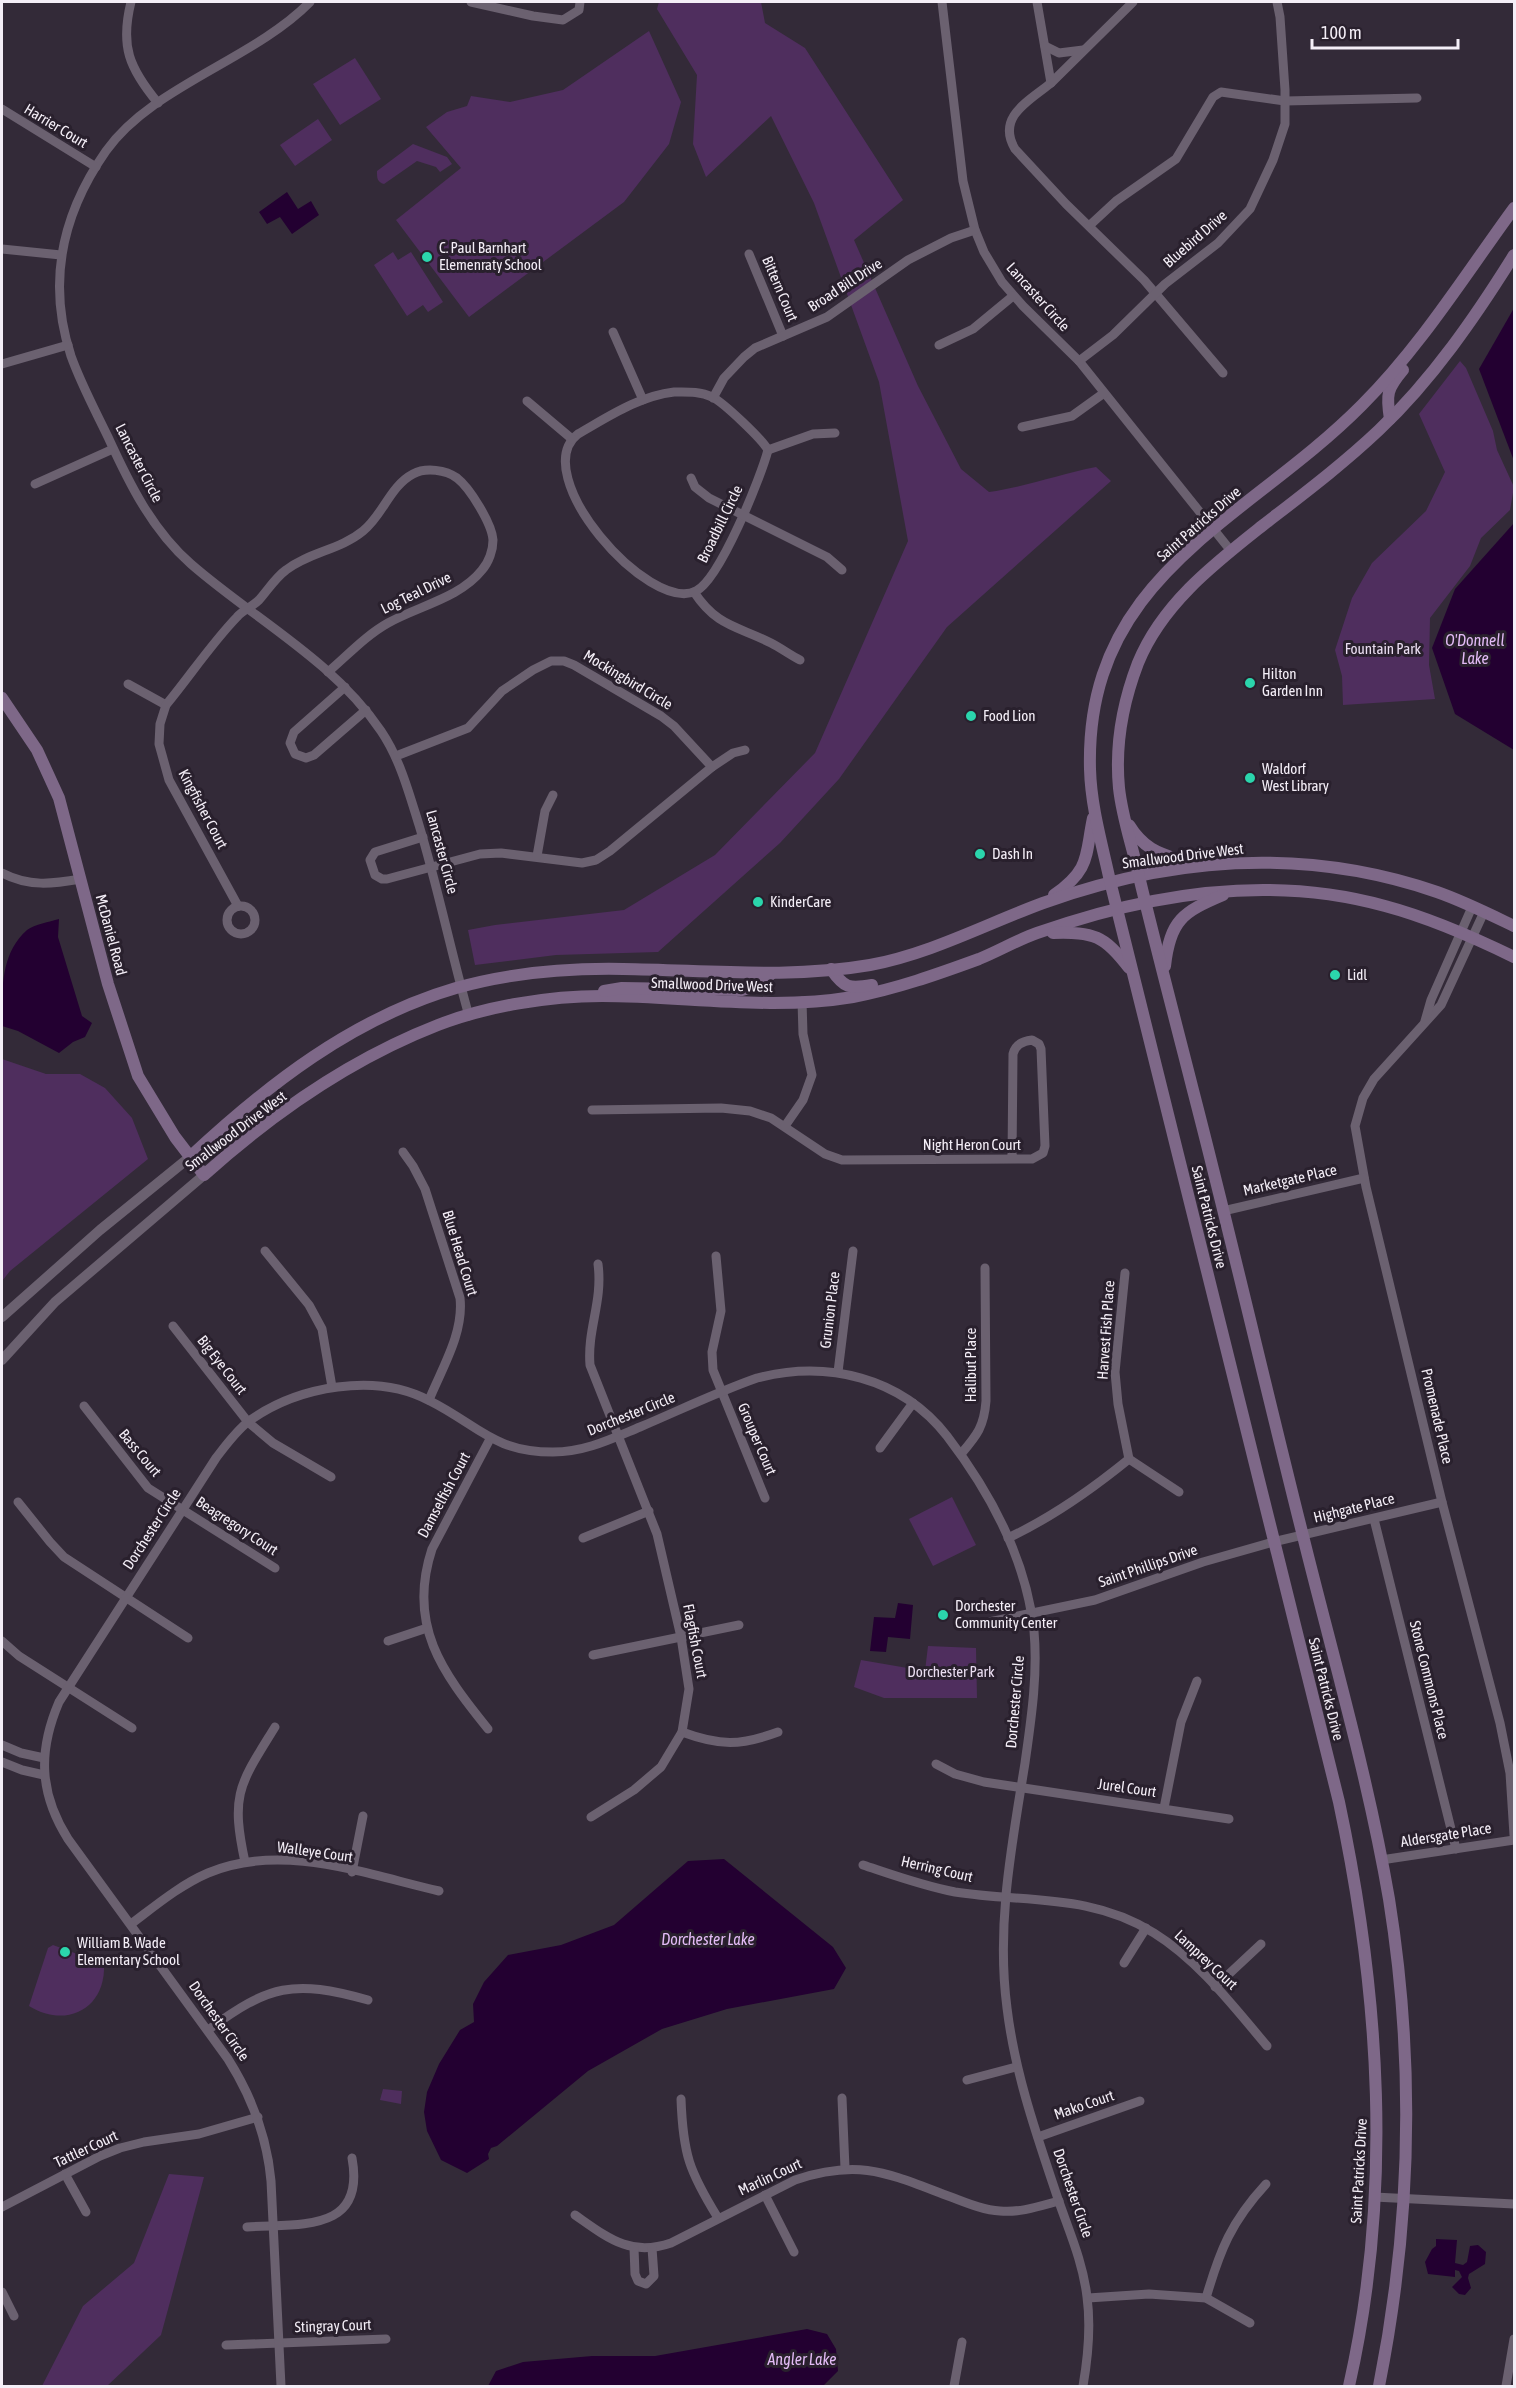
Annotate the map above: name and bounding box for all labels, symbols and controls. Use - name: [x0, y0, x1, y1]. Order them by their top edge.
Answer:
- scale bar: [1312, 12, 1458, 50]
- text: 100 m: [1321, 22, 1362, 43]
- street label: Harrier Court: [21, 100, 91, 151]
- street label: Bluebird Drive: [1160, 206, 1230, 271]
- place label: C. Paul Barnhart Elemenraty School: [439, 239, 542, 273]
- marker: C. Paul Barnhart Elemenraty School: [420, 250, 434, 264]
- street label: Bittern Court: [759, 254, 802, 324]
- street label: Broad Bill Drive: [805, 254, 885, 315]
- street label: Lancaster Circle: [1003, 259, 1074, 334]
- street label: Lancaster Circle: [112, 421, 167, 505]
- street label: Broadbill Circle: [693, 482, 746, 565]
- street label: Saint Patricks Drive: [1153, 483, 1244, 565]
- street label: Log Teal Drive: [378, 568, 454, 617]
- water label: O'Donnell Lake: [1445, 631, 1505, 667]
- park label: Fountain Park: [1345, 640, 1422, 657]
- street label: Mockingbird Circle: [581, 646, 676, 713]
- place label: Hilton Garden Inn: [1262, 665, 1323, 699]
- marker: Hilton Garden Inn: [1243, 676, 1257, 690]
- place label: Food Lion: [983, 707, 1036, 724]
- marker: Food Lion: [964, 709, 978, 723]
- place label: Waldorf West Library: [1262, 760, 1329, 794]
- street label: Kingfisher Court: [175, 766, 232, 851]
- marker: Waldorf West Library: [1243, 771, 1257, 785]
- street label: Lancaster Circle: [423, 808, 462, 896]
- street label: Smallwood Drive West: [1121, 840, 1245, 871]
- place label: Dash In: [992, 845, 1033, 862]
- marker: Dash In: [973, 847, 987, 861]
- street label: McDaniel Road: [93, 892, 130, 977]
- place label: KinderCare: [770, 893, 832, 910]
- marker: KinderCare: [751, 895, 765, 909]
- place label: Lidl: [1347, 966, 1367, 983]
- marker: Lidl: [1328, 968, 1342, 982]
- street label: Smallwood Drive West: [651, 974, 773, 995]
- street label: Smallwood Drive West: [182, 1087, 290, 1174]
- street label: Night Heron Court: [923, 1136, 1021, 1153]
- street label: Marketgate Place: [1241, 1160, 1339, 1199]
- street label: Saint Patricks Drive: [1189, 1164, 1231, 1270]
- street label: Blue Head Court: [439, 1208, 482, 1298]
- street label: Grunion Place: [816, 1270, 843, 1349]
- street label: Harvest Fish Place: [1094, 1280, 1117, 1380]
- street label: Halibut Place: [962, 1328, 979, 1402]
- street label: Big Eye Court: [194, 1332, 251, 1398]
- street label: Promenade Place: [1418, 1367, 1457, 1465]
- street label: Dorchester Circle: [584, 1388, 677, 1439]
- street label: Grouper Court: [735, 1400, 780, 1477]
- street label: Bass Court: [116, 1426, 165, 1480]
- street label: Damselfish Court: [414, 1449, 473, 1540]
- street label: Dorchester Circle: [119, 1485, 184, 1572]
- street label: Highgate Place: [1312, 1489, 1396, 1526]
- street label: Beagregory Court: [193, 1493, 281, 1558]
- street label: Saint Phillips Drive: [1096, 1541, 1200, 1590]
- place label: Dorchester Community Center: [955, 1597, 1058, 1631]
- street label: Flagfish Court: [680, 1602, 711, 1679]
- marker: Dorchester Community Center: [936, 1608, 950, 1622]
- street label: Stone Commons Place: [1407, 1619, 1452, 1741]
- street label: Saint Patricks Drive: [1306, 1636, 1348, 1742]
- street label: Dorchester Circle: [1002, 1655, 1027, 1749]
- park label: Dorchester Park: [907, 1663, 995, 1680]
- street label: Jurel Court: [1097, 1775, 1157, 1800]
- street label: Aldersgate Place: [1399, 1819, 1493, 1850]
- street label: Walleye Court: [276, 1838, 354, 1865]
- street label: Herring Court: [900, 1852, 975, 1885]
- street label: Lamprey Court: [1171, 1926, 1241, 1993]
- water label: Dorchester Lake: [661, 1930, 755, 1948]
- place label: William B. Wade Elementary School: [77, 1934, 180, 1968]
- marker: William B. Wade Elementary School: [58, 1945, 72, 1959]
- street label: Dorchester Circle: [186, 1978, 253, 2064]
- street label: Mako Court: [1052, 2086, 1116, 2123]
- street label: Saint Patricks Drive: [1347, 2118, 1370, 2224]
- street label: Tattler Court: [51, 2126, 120, 2171]
- street label: Dorchester Circle: [1050, 2146, 1097, 2240]
- street label: Marlin Court: [735, 2155, 804, 2199]
- street label: Stingray Court: [294, 2316, 372, 2335]
- water label: Angler Lake: [767, 2350, 836, 2369]

